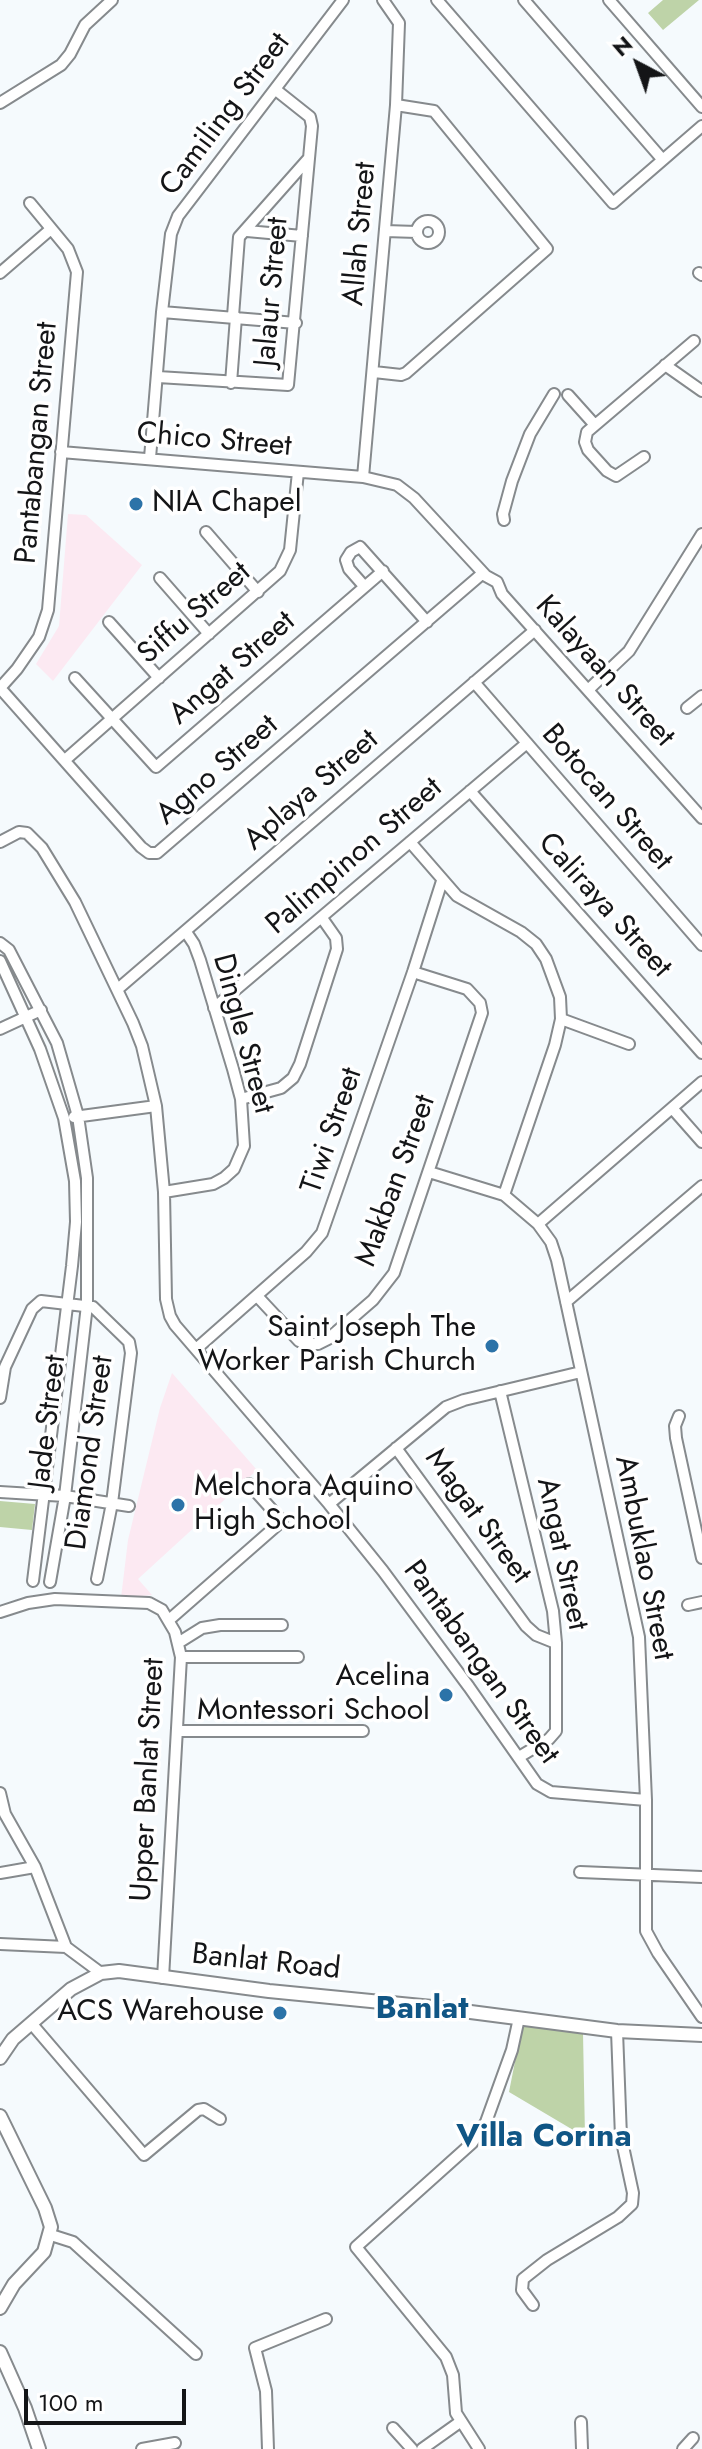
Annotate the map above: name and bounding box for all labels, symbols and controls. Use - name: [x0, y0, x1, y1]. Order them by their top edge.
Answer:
- north arrow: [598, 24, 678, 104]
- street label: Camiling Street: [153, 27, 299, 203]
- text: N: [605, 28, 639, 64]
- street label: Allah Street: [337, 161, 385, 307]
- street label: Jalaur Street: [249, 216, 297, 368]
- street label: Pantabangan Street: [10, 321, 66, 565]
- street label: Chico Street: [135, 416, 293, 466]
- place label: NIA Chapel: [152, 486, 302, 522]
- marker: NIA Chapel: [127, 495, 145, 513]
- street label: Siffu Street: [131, 555, 259, 673]
- street label: Kalayaan Street: [527, 589, 681, 755]
- street label: Angat Street: [163, 605, 303, 733]
- street label: Agno Street: [150, 708, 286, 834]
- street label: Botocan Street: [533, 718, 679, 878]
- street label: Aplaya Street: [237, 723, 387, 859]
- street label: Palimpinon Street: [260, 771, 450, 943]
- street label: Caliraya Street: [530, 826, 678, 986]
- street label: Dingle Street: [203, 950, 281, 1118]
- street label: Tiwi Street: [295, 1063, 371, 1199]
- street label: Makban Street: [349, 1090, 445, 1272]
- place label: Saint Joseph The Worker Parish Church: [198, 1311, 476, 1382]
- marker: Saint Joseph The Worker Parish Church: [483, 1337, 501, 1355]
- street label: Jade Street: [23, 1353, 75, 1491]
- street label: Diamond Street: [60, 1354, 122, 1552]
- street label: Magat Street: [416, 1442, 538, 1592]
- street label: Ambuklao Street: [606, 1453, 680, 1663]
- place label: Melchora Aquino High School: [194, 1470, 413, 1540]
- street label: Angat Street: [527, 1475, 595, 1633]
- marker: Melchora Aquino High School: [169, 1496, 187, 1514]
- street label: Pantabangan Street: [394, 1554, 566, 1772]
- street label: Upper Banlat Street: [125, 1657, 173, 1903]
- place label: Acelina Montessori School: [197, 1660, 430, 1730]
- marker: Acelina Montessori School: [437, 1686, 455, 1704]
- street label: Banlat Road: [190, 1937, 342, 1989]
- district label: Banlat: [376, 1991, 468, 2029]
- place label: ACS Warehouse: [57, 1995, 264, 2031]
- marker: ACS Warehouse: [271, 2004, 289, 2022]
- district label: Villa Corina: [456, 2119, 632, 2157]
- scale bar: [28, 2373, 190, 2423]
- text: 100 m: [38, 2385, 104, 2420]

